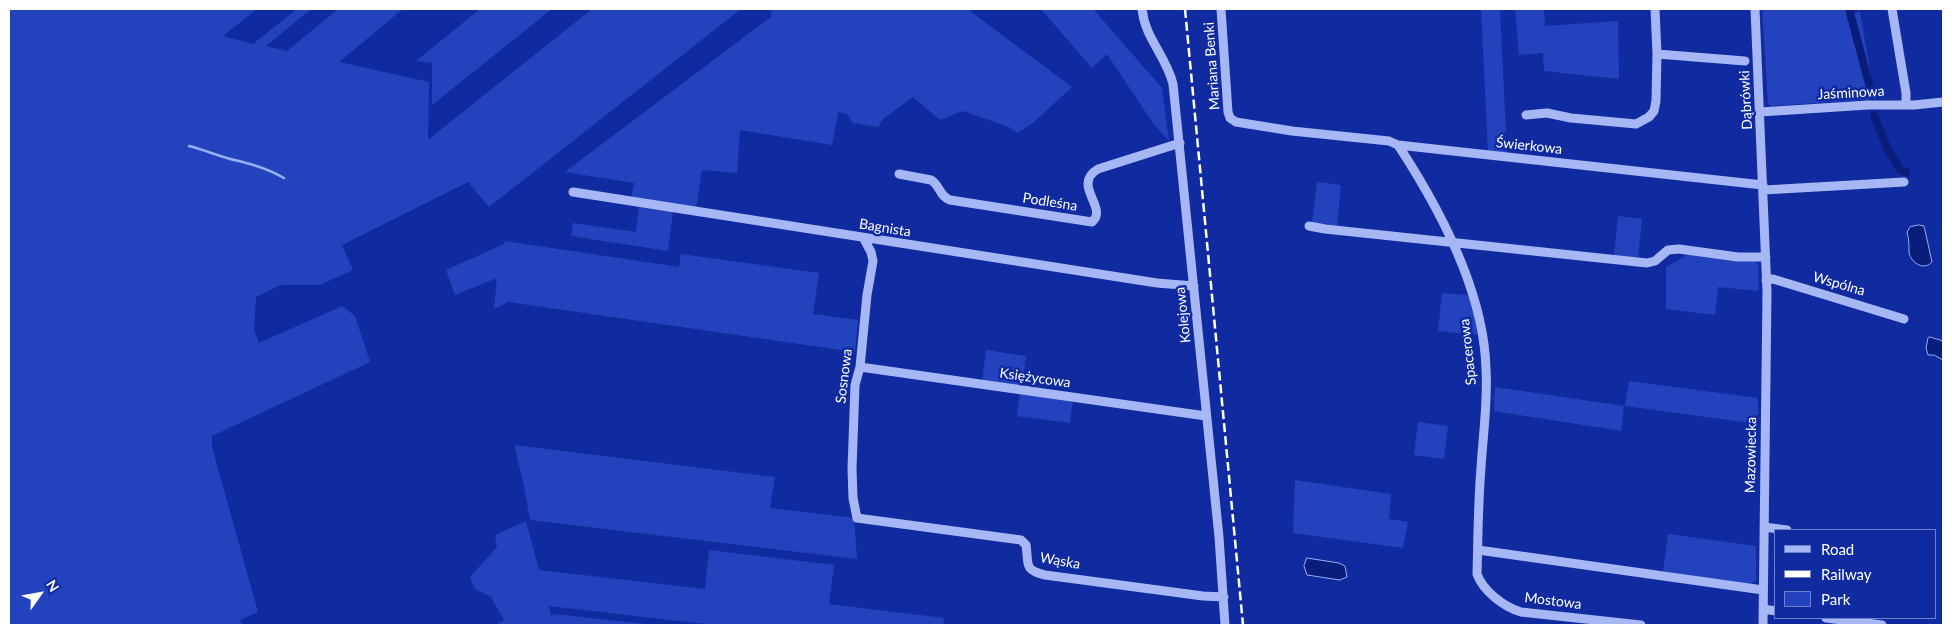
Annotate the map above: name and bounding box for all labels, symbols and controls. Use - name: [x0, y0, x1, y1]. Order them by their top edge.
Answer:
- street label: Mariana Benki: [1201, 21, 1223, 111]
- street label: Dąbrówki: [1736, 70, 1756, 130]
- street label: Jaśminowa: [1817, 83, 1885, 103]
- street label: Świerkowa: [1495, 134, 1563, 158]
- street label: Podleśna: [1021, 189, 1079, 215]
- street label: Bagnista: [858, 216, 912, 240]
- street label: Wspólna: [1811, 269, 1867, 299]
- street label: Kolejowa: [1172, 286, 1194, 344]
- street label: Spacerowa: [1456, 318, 1480, 386]
- street label: Sosnowa: [832, 348, 856, 404]
- street label: Księżycowa: [998, 365, 1072, 391]
- street label: Mazowiecka: [1742, 417, 1760, 493]
- legend: [1774, 529, 1937, 619]
- text: Road: [1821, 540, 1854, 558]
- street label: Wąska: [1038, 549, 1082, 573]
- text: Railway: [1821, 565, 1872, 583]
- north arrow: [15, 569, 65, 619]
- text: N: [43, 577, 63, 595]
- street label: Mostowa: [1523, 589, 1583, 613]
- text: Park: [1821, 590, 1850, 608]

